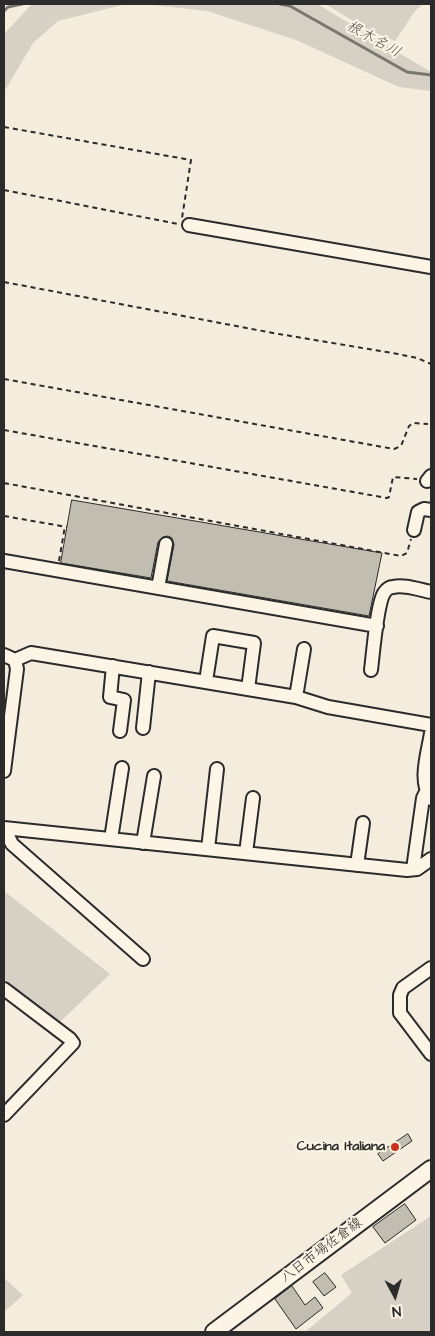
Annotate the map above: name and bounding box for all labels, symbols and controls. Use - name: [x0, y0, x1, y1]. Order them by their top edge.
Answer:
- water label: 根木名川: [342, 18, 404, 62]
- place label: Cucina Italiana: [297, 1139, 385, 1155]
- marker: Cucina Italiana: [389, 1141, 401, 1153]
- street label: 八日市場佐倉線: [278, 1215, 366, 1287]
- north arrow: [370, 1271, 420, 1321]
- text: N: [391, 1301, 402, 1321]

